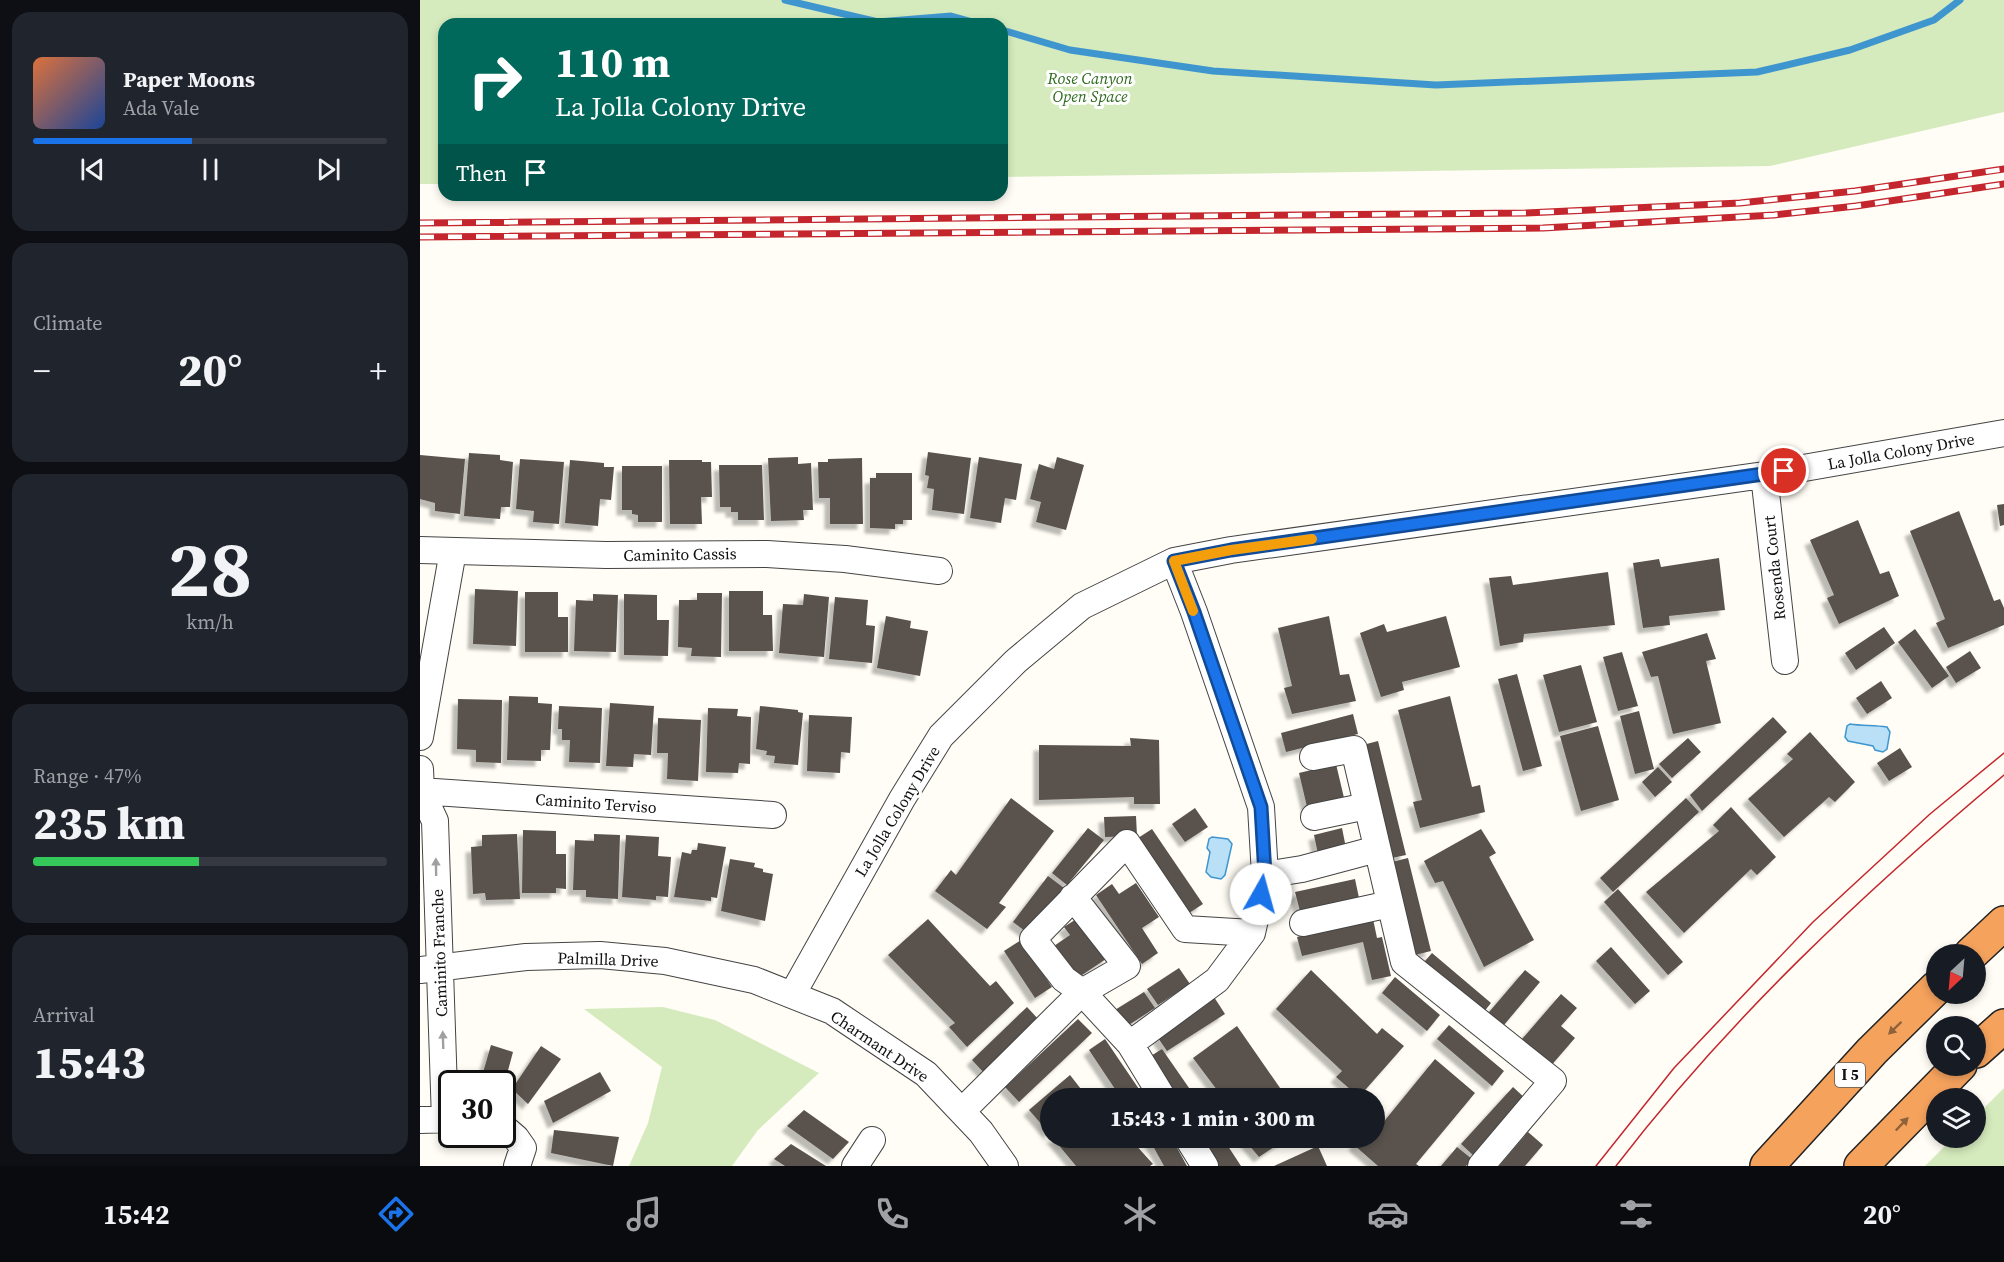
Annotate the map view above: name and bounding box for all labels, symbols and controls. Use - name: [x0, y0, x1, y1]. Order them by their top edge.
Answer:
- text: 110 m: [555, 33, 670, 91]
- icon: right: [456, 42, 534, 120]
- text: Paper Moons: [123, 64, 255, 94]
- park label: Rose Canyon Open Space: [1046, 67, 1133, 107]
- text: La Jolla Colony Drive: [555, 88, 806, 125]
- text: Ada Vale: [123, 94, 199, 122]
- icon: previous: [76, 153, 109, 186]
- icon: pause: [194, 153, 227, 186]
- icon: next: [312, 153, 345, 186]
- icon: arrive: [519, 156, 552, 189]
- text: Then: [456, 158, 507, 188]
- text: Climate: [33, 309, 102, 337]
- text: 20°: [178, 339, 242, 401]
- text: −: [33, 348, 51, 393]
- text: +: [369, 348, 387, 393]
- street label: La Jolla Colony Drive: [1826, 427, 1976, 475]
- pin: [1758, 445, 1809, 496]
- icon: arrive: [1767, 454, 1800, 487]
- street label: Rosenda Court: [1757, 514, 1790, 621]
- text: 28: [168, 515, 252, 622]
- street label: Caminito Cassis: [623, 542, 737, 566]
- text: km/h: [186, 608, 234, 636]
- street label: La Jolla Colony Drive: [849, 742, 945, 880]
- text: Range · 47%: [33, 762, 142, 790]
- street label: Caminito Terviso: [535, 788, 658, 818]
- text: 235 km: [33, 792, 185, 854]
- one-way arrow: [432, 858, 441, 877]
- position arrow: [1229, 862, 1293, 926]
- street label: Caminito Franche: [426, 889, 452, 1017]
- north arrow: [1926, 944, 1986, 1004]
- map controls: [1926, 944, 1986, 1148]
- street label: Palmilla Drive: [557, 946, 659, 972]
- text: Arrival: [33, 1001, 95, 1029]
- street label: Charmant Drive: [827, 1005, 933, 1087]
- button: search: [1926, 1016, 1986, 1076]
- one-way arrow: [1888, 1021, 1902, 1035]
- text: 15:43: [33, 1031, 146, 1093]
- one-way arrow: [438, 1031, 447, 1050]
- road number: I 5: [1835, 1063, 1865, 1087]
- speed limit sign: 30: [438, 1070, 516, 1148]
- button: layers: [1926, 1088, 1986, 1148]
- text: 15:43 · 1 min · 300 m: [1110, 1103, 1315, 1133]
- one-way arrow: [1895, 1117, 1909, 1132]
- icon: directions: [375, 1193, 417, 1235]
- icon: music: [623, 1193, 665, 1235]
- icon: phone: [871, 1193, 913, 1235]
- icon: climate: [1119, 1193, 1161, 1235]
- icon: car: [1367, 1193, 1409, 1235]
- icon: filters: [1615, 1193, 1657, 1235]
- text: 15:42: [103, 1196, 170, 1233]
- text: 20°: [1863, 1196, 1901, 1233]

